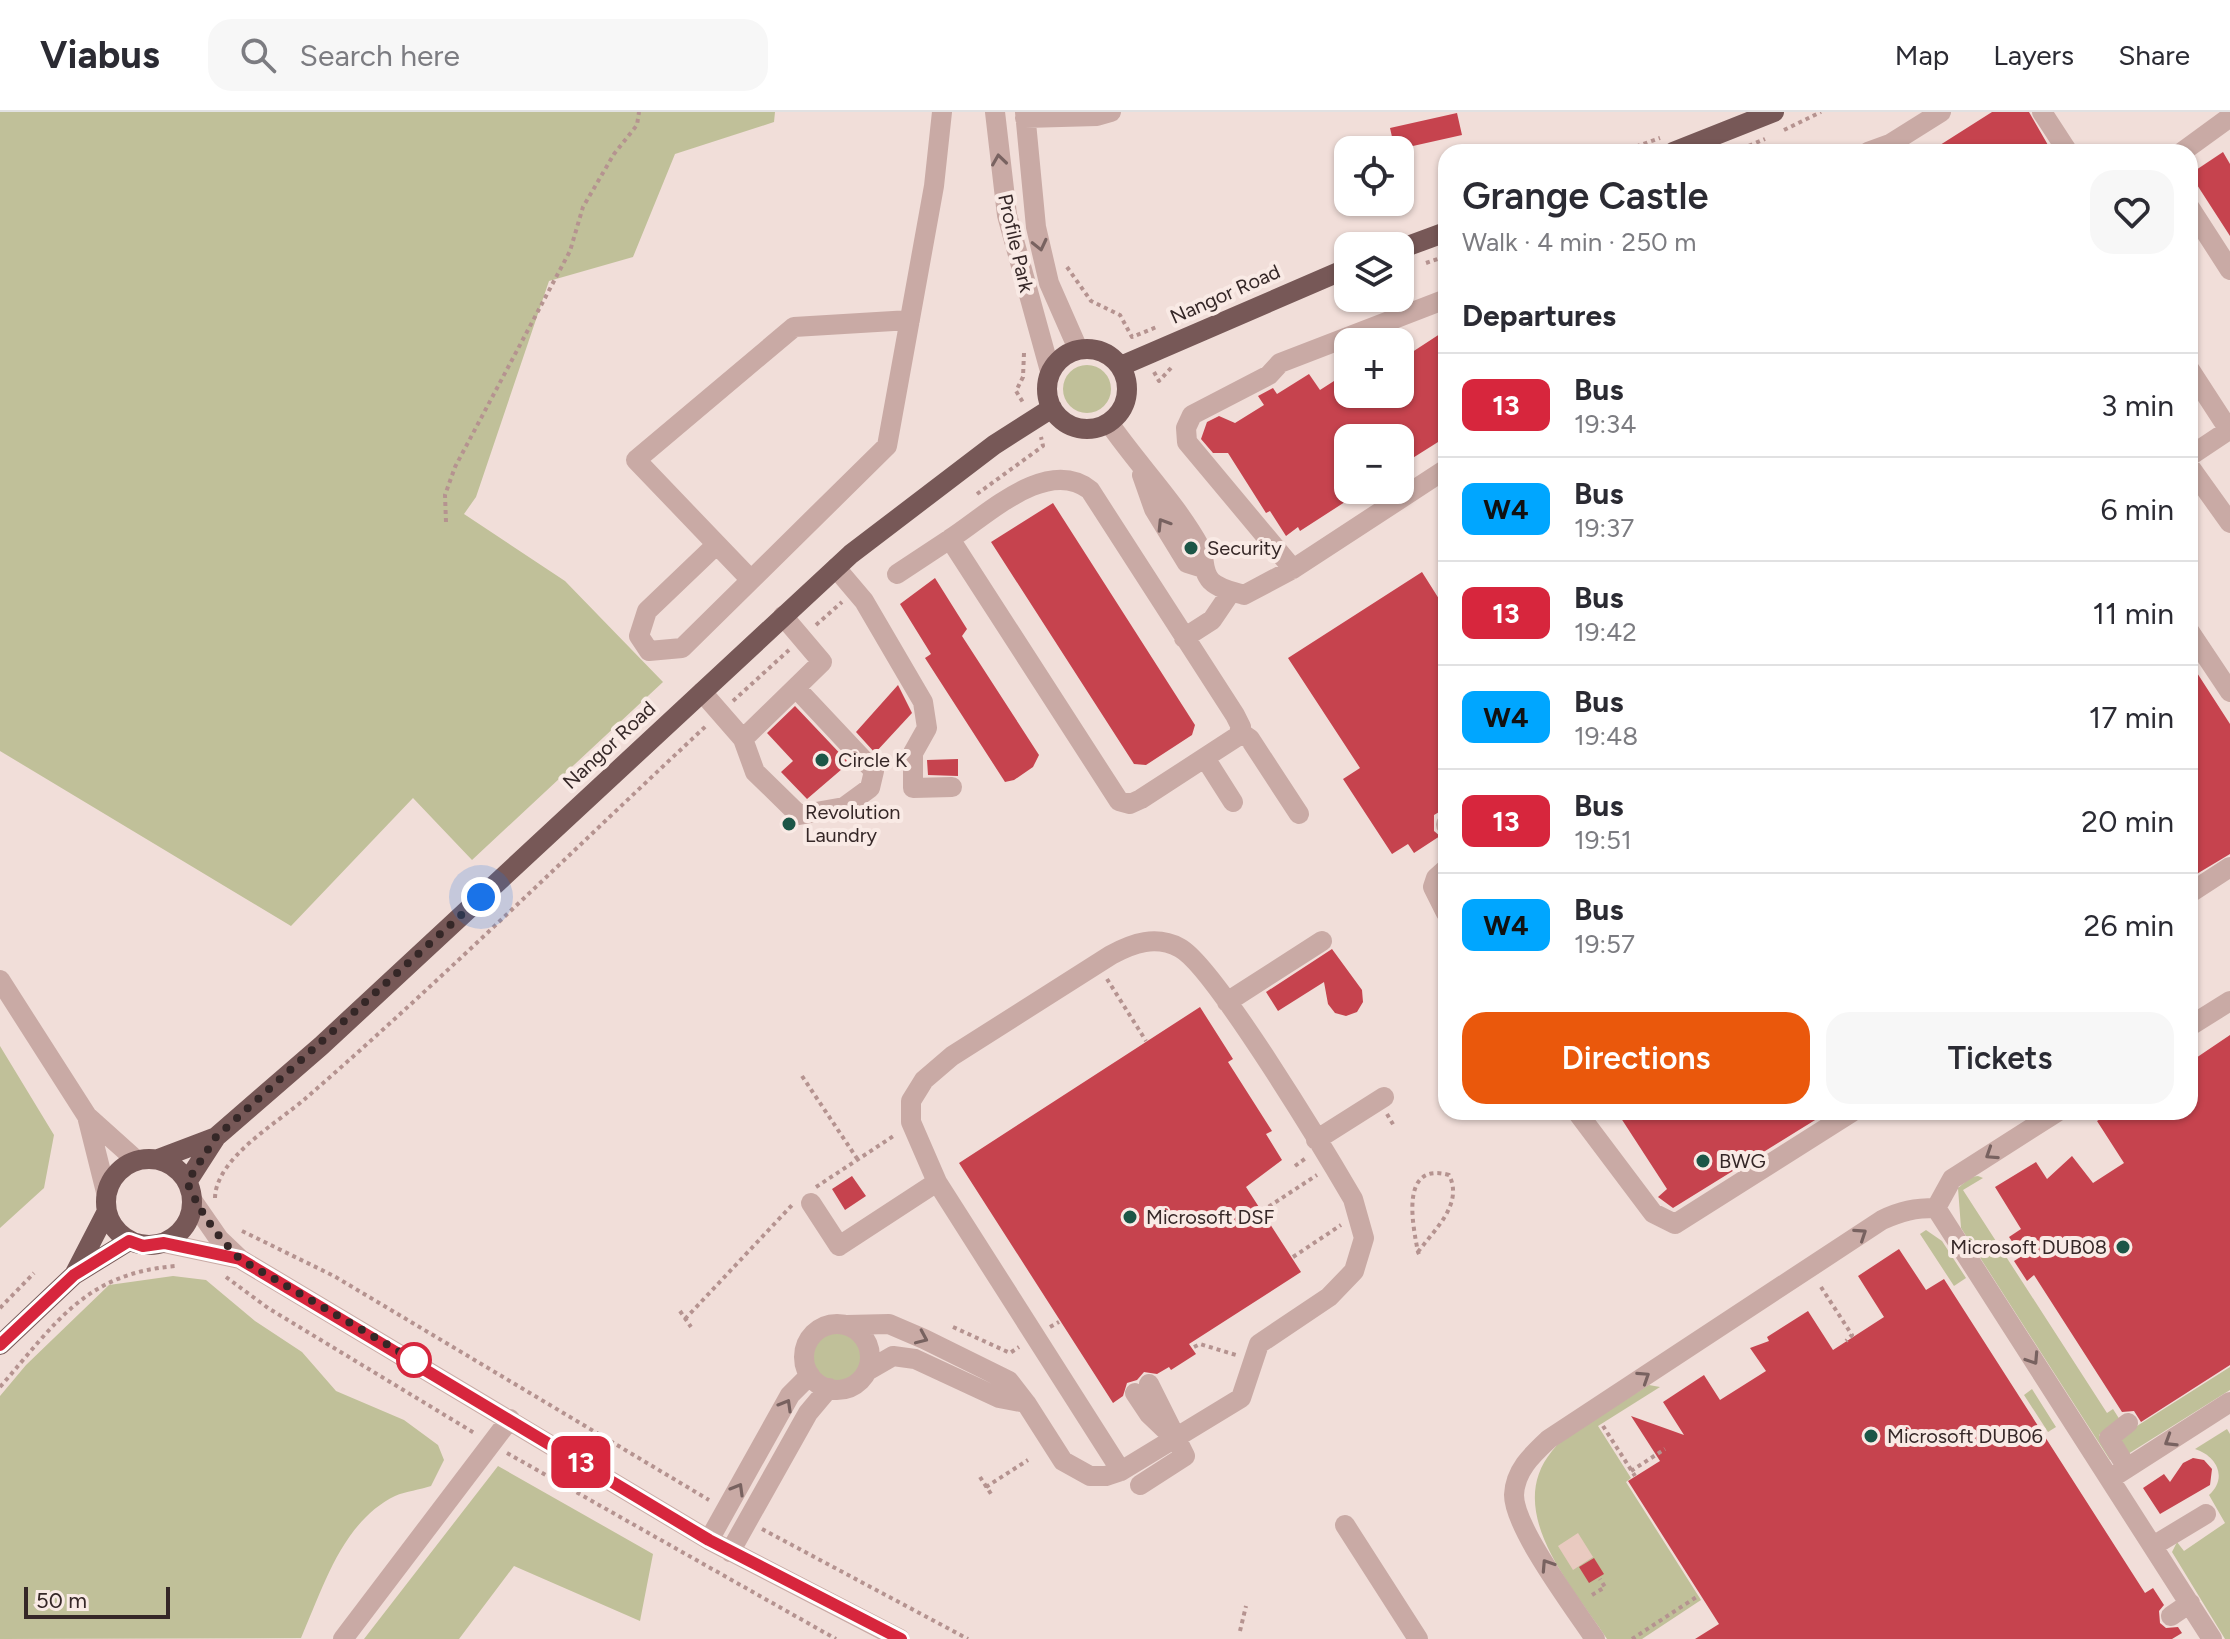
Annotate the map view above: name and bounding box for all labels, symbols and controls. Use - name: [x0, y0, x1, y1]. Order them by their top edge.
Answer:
- search box: [208, 19, 768, 91]
- text: Viabus: [40, 32, 160, 78]
- icon: search: [236, 33, 280, 77]
- text: Search here: [300, 37, 460, 74]
- text: Map: [1895, 38, 1949, 72]
- text: Layers: [1993, 38, 2074, 72]
- text: Share: [2118, 38, 2190, 72]
- map controls: [1334, 136, 1414, 504]
- button: locate: [1334, 136, 1414, 216]
- one-way arrow: [991, 153, 1008, 167]
- button: heart: [2090, 170, 2174, 254]
- text: Grange Castle: [1462, 173, 1708, 219]
- street label: Profile Park: [993, 191, 1039, 295]
- text: Walk · 4 min · 250 m: [1462, 226, 1696, 258]
- button: layers: [1334, 232, 1414, 312]
- one-way arrow: [1031, 238, 1048, 251]
- street label: Nangor Road: [1166, 259, 1284, 329]
- text: Departures: [1462, 297, 1616, 334]
- button: +: [1334, 328, 1414, 408]
- text: Bus: [1574, 371, 1623, 408]
- text: 3 min: [2101, 387, 2174, 424]
- text: 13: [1492, 388, 1520, 422]
- text: 19:34: [1574, 408, 1636, 440]
- button: −: [1334, 424, 1414, 504]
- text: Bus: [1574, 475, 1623, 512]
- text: 6 min: [2100, 491, 2174, 528]
- text: W4: [1483, 492, 1529, 526]
- text: 19:37: [1574, 512, 1634, 544]
- one-way arrow: [1158, 518, 1173, 533]
- place label: Security: [1207, 536, 1282, 560]
- marker: Security: [1182, 539, 1200, 557]
- text: Bus: [1574, 579, 1623, 616]
- text: 11 min: [2093, 595, 2174, 632]
- text: 13: [1492, 596, 1520, 630]
- text: 19:42: [1574, 616, 1637, 648]
- text: Bus: [1574, 683, 1623, 720]
- street label: Nangor Road: [558, 696, 660, 794]
- text: 17 min: [2089, 699, 2174, 736]
- text: W4: [1483, 700, 1529, 734]
- text: 19:48: [1574, 720, 1638, 752]
- place label: Circle K: [838, 748, 908, 772]
- marker: Circle K: [813, 751, 831, 769]
- text: Bus: [1574, 787, 1623, 824]
- place label: Revolution Laundry: [805, 800, 900, 847]
- text: 20 min: [2081, 803, 2174, 840]
- text: 13: [1492, 804, 1520, 838]
- marker: Revolution Laundry: [780, 815, 798, 833]
- text: 19:51: [1574, 824, 1632, 856]
- your location: [461, 877, 501, 917]
- text: Bus: [1574, 891, 1623, 928]
- text: 26 min: [2084, 907, 2174, 944]
- text: W4: [1483, 908, 1529, 942]
- text: 19:57: [1574, 928, 1635, 960]
- button: Directions: [1462, 1012, 1810, 1104]
- button: Tickets: [1826, 1012, 2174, 1104]
- one-way arrow: [1986, 1145, 2000, 1160]
- place label: BWG: [1719, 1149, 1766, 1173]
- marker: BWG: [1694, 1152, 1712, 1170]
- place label: Microsoft DSF: [1146, 1205, 1275, 1229]
- marker: Microsoft DSF: [1121, 1208, 1139, 1226]
- one-way arrow: [1853, 1229, 1867, 1244]
- place label: Microsoft DUB08: [1950, 1235, 2107, 1259]
- marker: Microsoft DUB08: [2114, 1238, 2132, 1256]
- one-way arrow: [913, 1329, 928, 1345]
- unlabelled marker: [397, 1343, 431, 1377]
- one-way arrow: [2023, 1350, 2038, 1364]
- one-way arrow: [1635, 1371, 1650, 1386]
- one-way arrow: [776, 1399, 791, 1413]
- place label: Microsoft DUB06: [1887, 1424, 2043, 1448]
- marker: Microsoft DUB06: [1862, 1427, 1880, 1445]
- one-way arrow: [2164, 1431, 2179, 1446]
- line badge: 13: [545, 1436, 617, 1488]
- text: 13: [567, 1445, 595, 1479]
- one-way arrow: [728, 1484, 744, 1498]
- one-way arrow: [1542, 1560, 1557, 1574]
- scale bar: [24, 1583, 170, 1619]
- text: 50 m: [36, 1587, 87, 1614]

